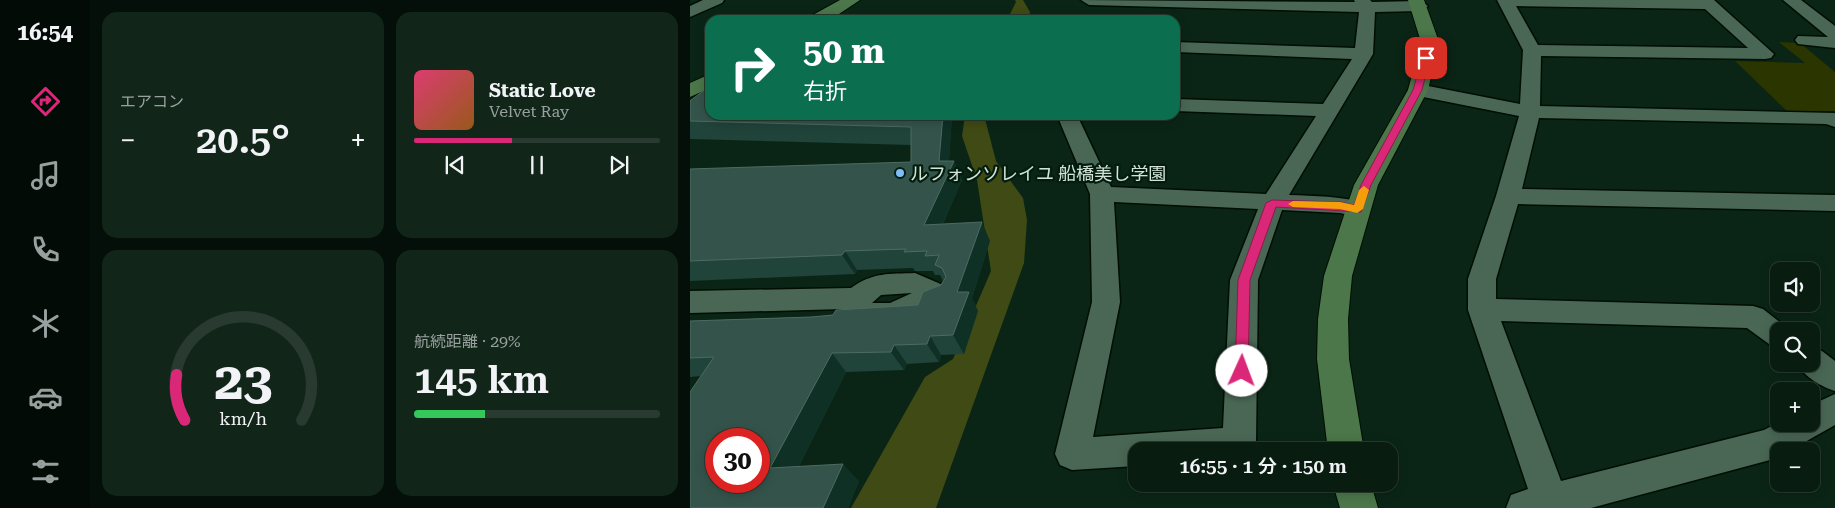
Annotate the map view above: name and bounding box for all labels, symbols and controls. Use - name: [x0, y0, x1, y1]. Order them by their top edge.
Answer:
- text: 16:54: [17, 20, 73, 45]
- text: 50 m: [803, 31, 885, 72]
- icon: right: [720, 35, 785, 100]
- pin: [1405, 37, 1447, 79]
- icon: arrive: [1412, 44, 1440, 72]
- text: Static Love: [489, 79, 596, 102]
- text: 右折: [803, 79, 847, 104]
- icon: directions: [28, 84, 63, 119]
- text: エアコン: [120, 92, 184, 111]
- text: Velvet Ray: [489, 102, 569, 121]
- text: 20.5°: [196, 118, 290, 162]
- text: −: [120, 124, 136, 157]
- text: +: [350, 124, 366, 157]
- icon: previous: [441, 151, 469, 179]
- icon: pause: [523, 151, 551, 179]
- icon: next: [605, 151, 633, 179]
- icon: music: [28, 158, 63, 193]
- place label: ルフォンソレイユ 船橋美し学園: [910, 163, 1166, 184]
- marker: ルフォンソレイユ 船橋美し学園: [894, 167, 906, 179]
- icon: phone: [28, 232, 63, 267]
- map controls: [1770, 262, 1820, 492]
- button: sound: [1770, 262, 1820, 312]
- icon: climate: [28, 306, 63, 341]
- button: search: [1770, 322, 1820, 372]
- text: 航続距離 · 29%: [414, 332, 521, 351]
- position arrow: [1215, 344, 1267, 396]
- text: 23: [214, 351, 272, 412]
- text: 145 km: [414, 358, 549, 402]
- icon: car: [28, 380, 63, 415]
- button: +: [1770, 382, 1820, 432]
- text: km/h: [219, 408, 267, 429]
- speed limit sign: 30: [705, 428, 770, 493]
- button: −: [1770, 442, 1820, 492]
- icon: filters: [28, 454, 63, 489]
- text: 16:55 · 1 分 · 150 m: [1179, 455, 1347, 478]

